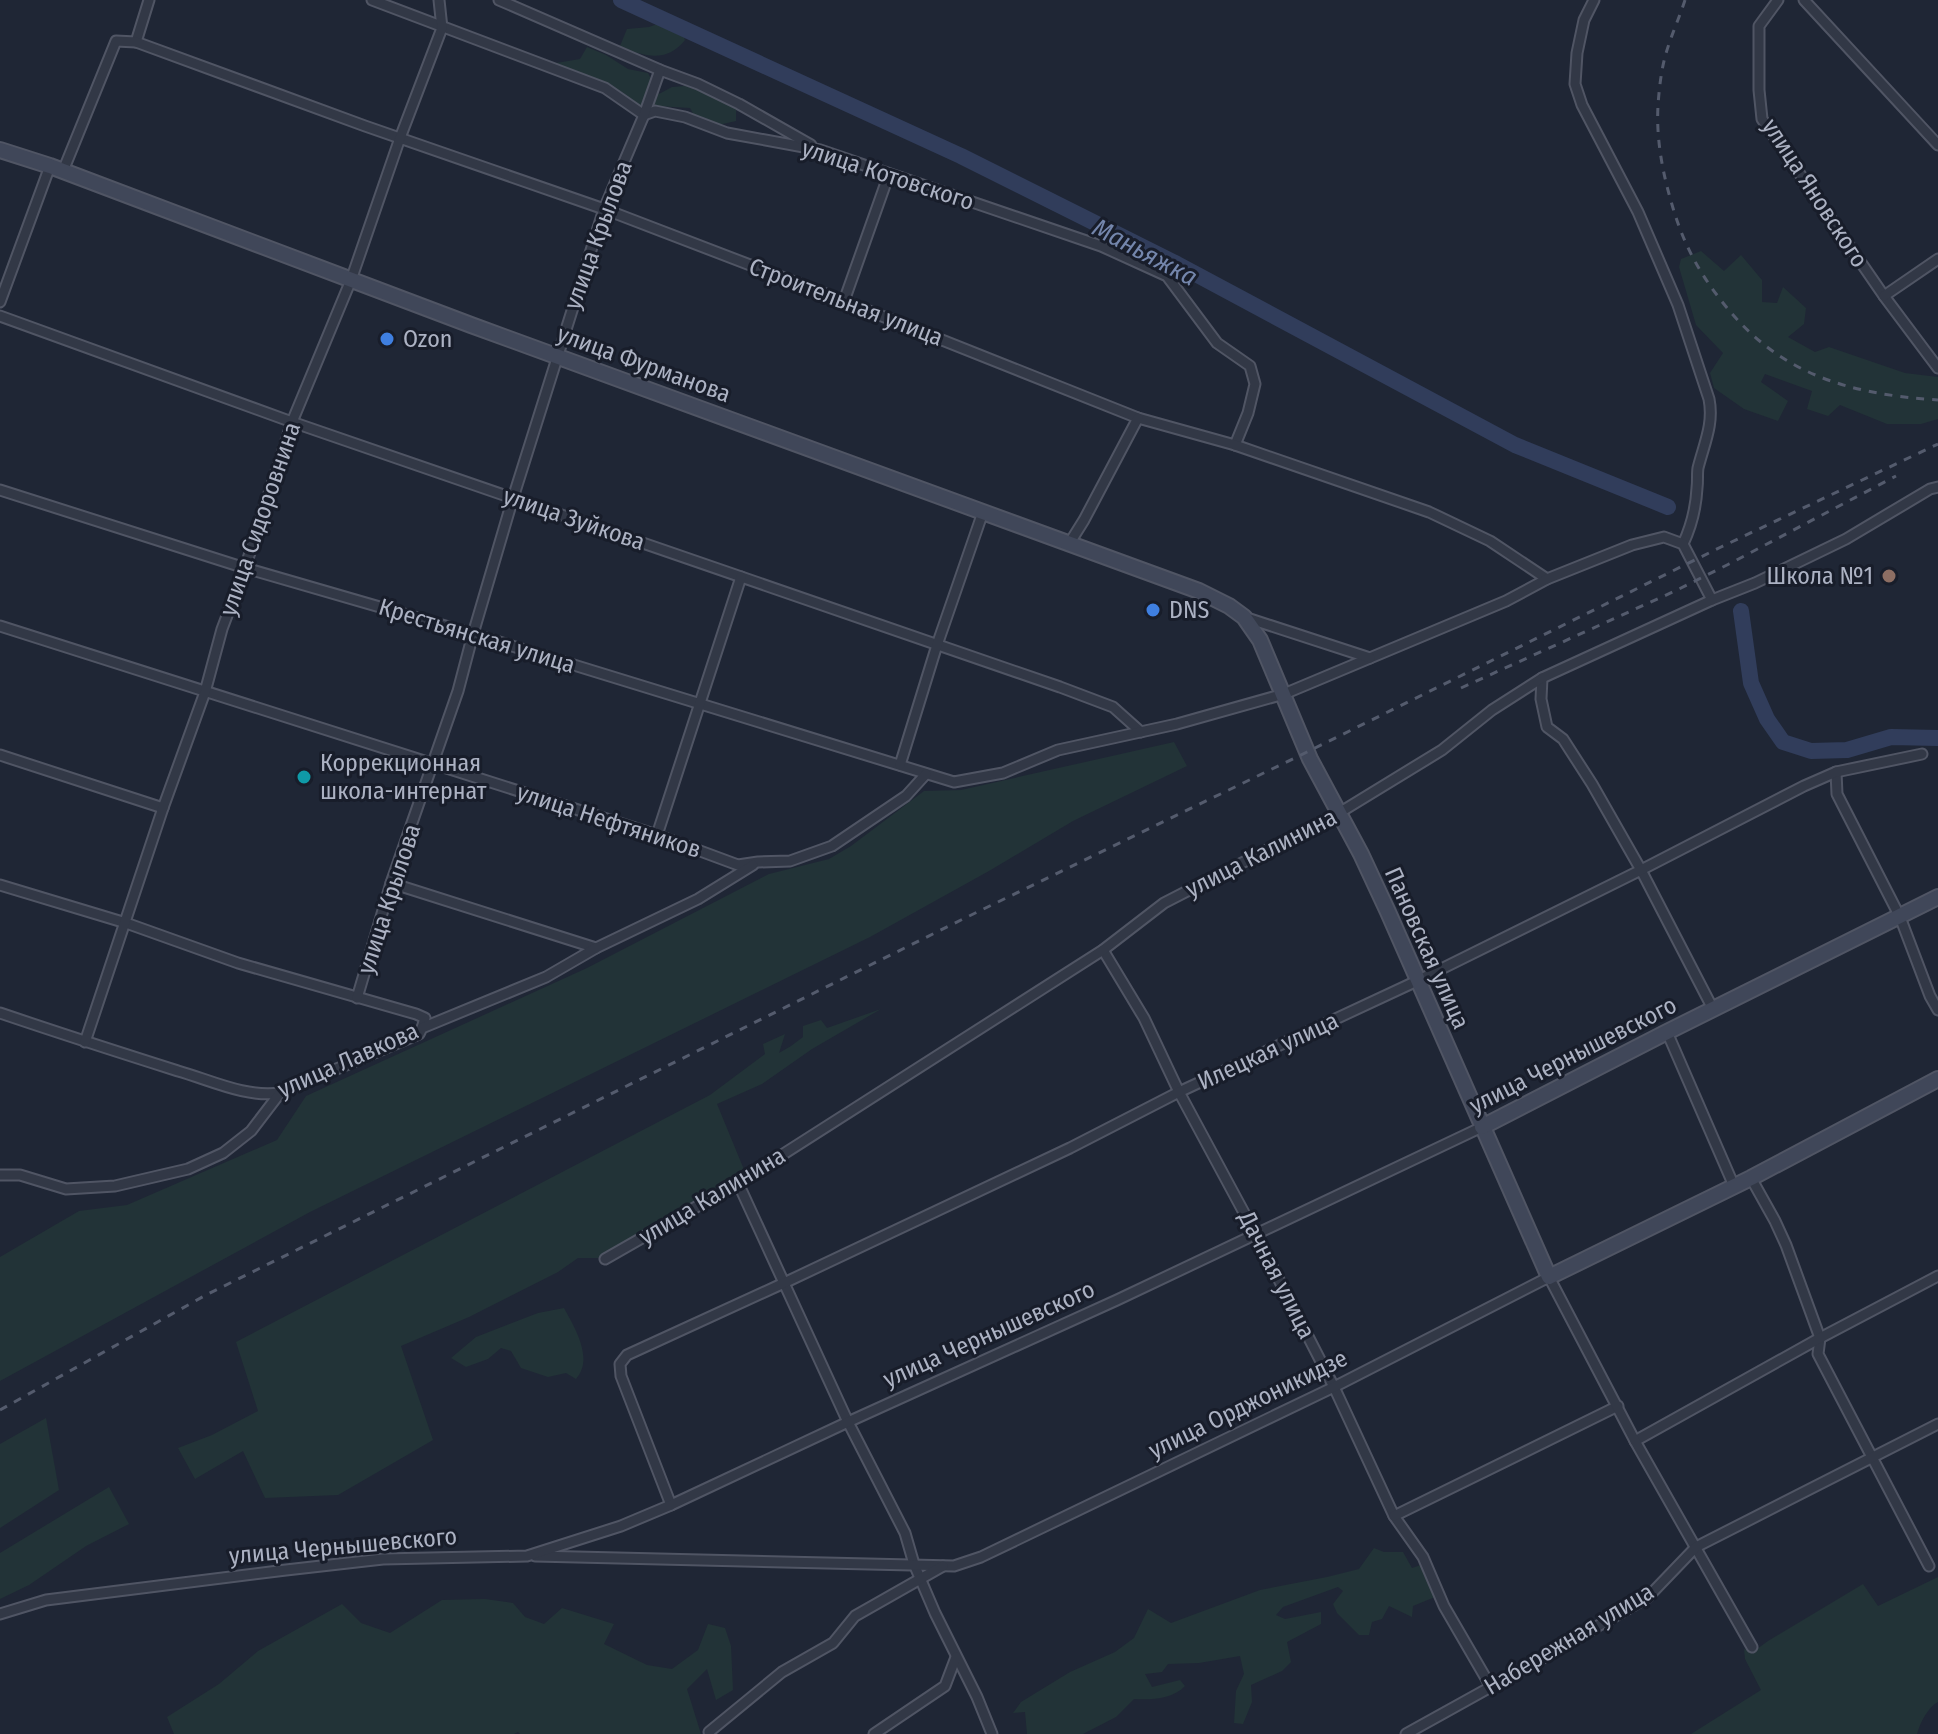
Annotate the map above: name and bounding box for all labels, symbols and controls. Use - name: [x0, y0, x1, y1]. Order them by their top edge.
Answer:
- street label: улица Яновского: [1757, 113, 1873, 273]
- street label: улица Котовского: [798, 134, 978, 216]
- street label: улица Крылова: [558, 157, 638, 313]
- water label: Маньяжка: [1087, 212, 1202, 293]
- street label: Строительная улица: [745, 252, 947, 352]
- street label: улица Фурманова: [554, 320, 734, 408]
- place label: Ozon: [403, 325, 452, 353]
- marker: Ozon: [378, 330, 396, 348]
- street label: улица Сидоровнина: [214, 419, 306, 619]
- street label: улица Зуйкова: [499, 482, 649, 556]
- place label: Школа №1: [1767, 562, 1873, 590]
- marker: Школа №1: [1880, 567, 1898, 585]
- street label: Крестьянская улица: [375, 593, 579, 679]
- place label: DNS: [1169, 596, 1209, 624]
- marker: DNS: [1144, 601, 1162, 619]
- place label: Коррекционная школа-интернат: [320, 749, 487, 805]
- marker: Коррекционная школа-интернат: [295, 768, 313, 786]
- street label: улица Нефтяников: [513, 778, 705, 864]
- street label: улица Калинина: [1181, 803, 1341, 903]
- street label: улица Крылова: [352, 821, 426, 977]
- street label: Пановская улица: [1379, 863, 1475, 1033]
- street label: улица Чернышевского: [1465, 991, 1681, 1119]
- street label: Илецкая улица: [1193, 1006, 1343, 1096]
- street label: улица Лавкова: [273, 1017, 423, 1103]
- street label: улица Калинина: [634, 1141, 790, 1251]
- street label: Дачная улица: [1232, 1206, 1321, 1343]
- street label: улица Чернышевского: [879, 1275, 1099, 1393]
- street label: улица Орджоникидзе: [1144, 1344, 1352, 1464]
- street label: улица Чернышевского: [228, 1522, 458, 1570]
- street label: Набережная улица: [1479, 1577, 1659, 1701]

